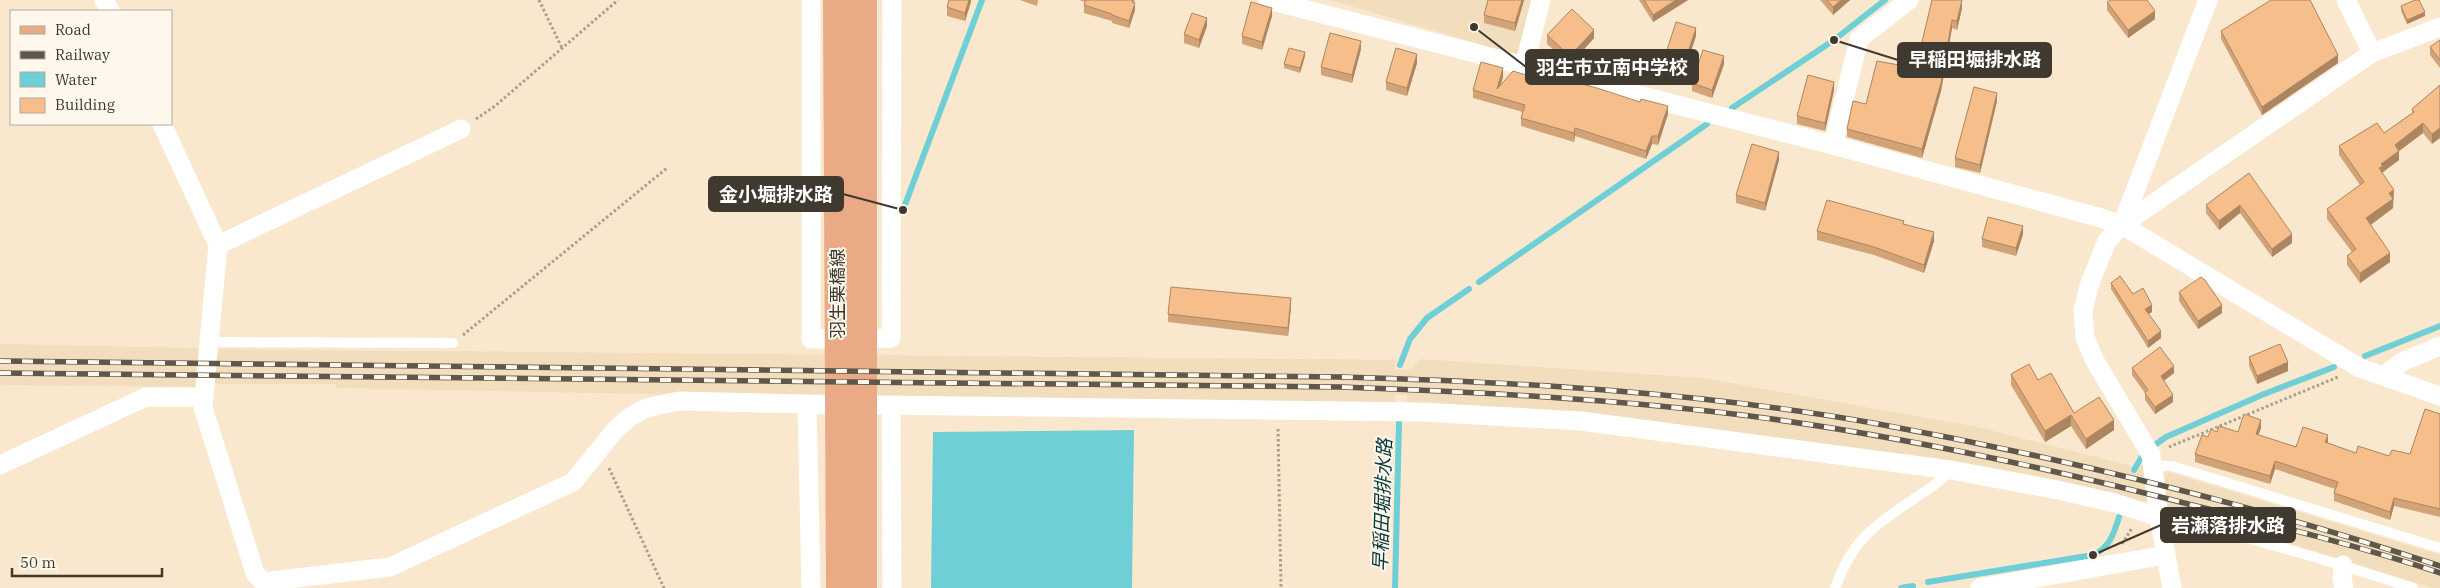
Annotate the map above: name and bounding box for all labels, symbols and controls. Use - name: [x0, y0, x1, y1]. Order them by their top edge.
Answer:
- legend: [10, 10, 172, 125]
- text: Road: [55, 20, 91, 39]
- callout: 早稲田堀排水路: [1898, 43, 2051, 77]
- text: Railway: [55, 45, 110, 64]
- text: 早稲田堀排水路: [1908, 47, 2042, 71]
- callout: 羽生市立南中学校: [1526, 50, 1698, 84]
- text: 羽生市立南中学校: [1536, 55, 1688, 79]
- text: Water: [55, 70, 97, 89]
- text: Building: [55, 95, 115, 114]
- callout: 金小堀排水路: [709, 177, 843, 211]
- text: 金小堀排水路: [719, 182, 833, 206]
- street label: 羽生栗橋線: [826, 249, 849, 339]
- water label: 早稲田堀排水路: [1368, 436, 1396, 572]
- callout: 岩瀬落排水路: [2161, 508, 2295, 542]
- text: 岩瀬落排水路: [2171, 513, 2285, 537]
- scale bar: [12, 546, 162, 578]
- text: 50 m: [20, 553, 56, 572]

